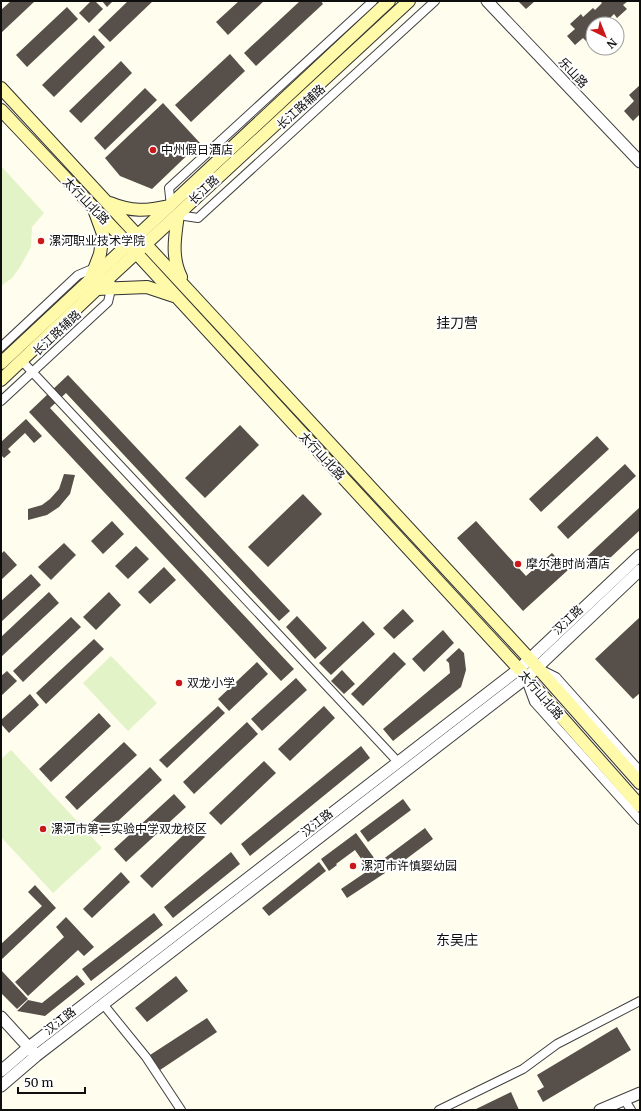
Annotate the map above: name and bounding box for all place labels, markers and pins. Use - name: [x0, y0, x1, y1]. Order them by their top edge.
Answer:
- place label: 中州假日酒店: [161, 142, 233, 157]
- marker: 中州假日酒店: [148, 145, 158, 155]
- place label: 漯河职业技术学院: [49, 233, 145, 248]
- marker: 漯河职业技术学院: [36, 236, 46, 246]
- place label: 摩尔港时尚酒店: [526, 556, 610, 571]
- marker: 摩尔港时尚酒店: [513, 559, 523, 569]
- place label: 双龙小学: [187, 675, 235, 690]
- marker: 双龙小学: [174, 678, 184, 688]
- place label: 漯河市第二实验中学双龙校区: [51, 821, 207, 836]
- marker: 漯河市第二实验中学双龙校区: [38, 824, 48, 834]
- place label: 漯河市许慎婴幼园: [361, 858, 457, 873]
- marker: 漯河市许慎婴幼园: [348, 861, 358, 871]

